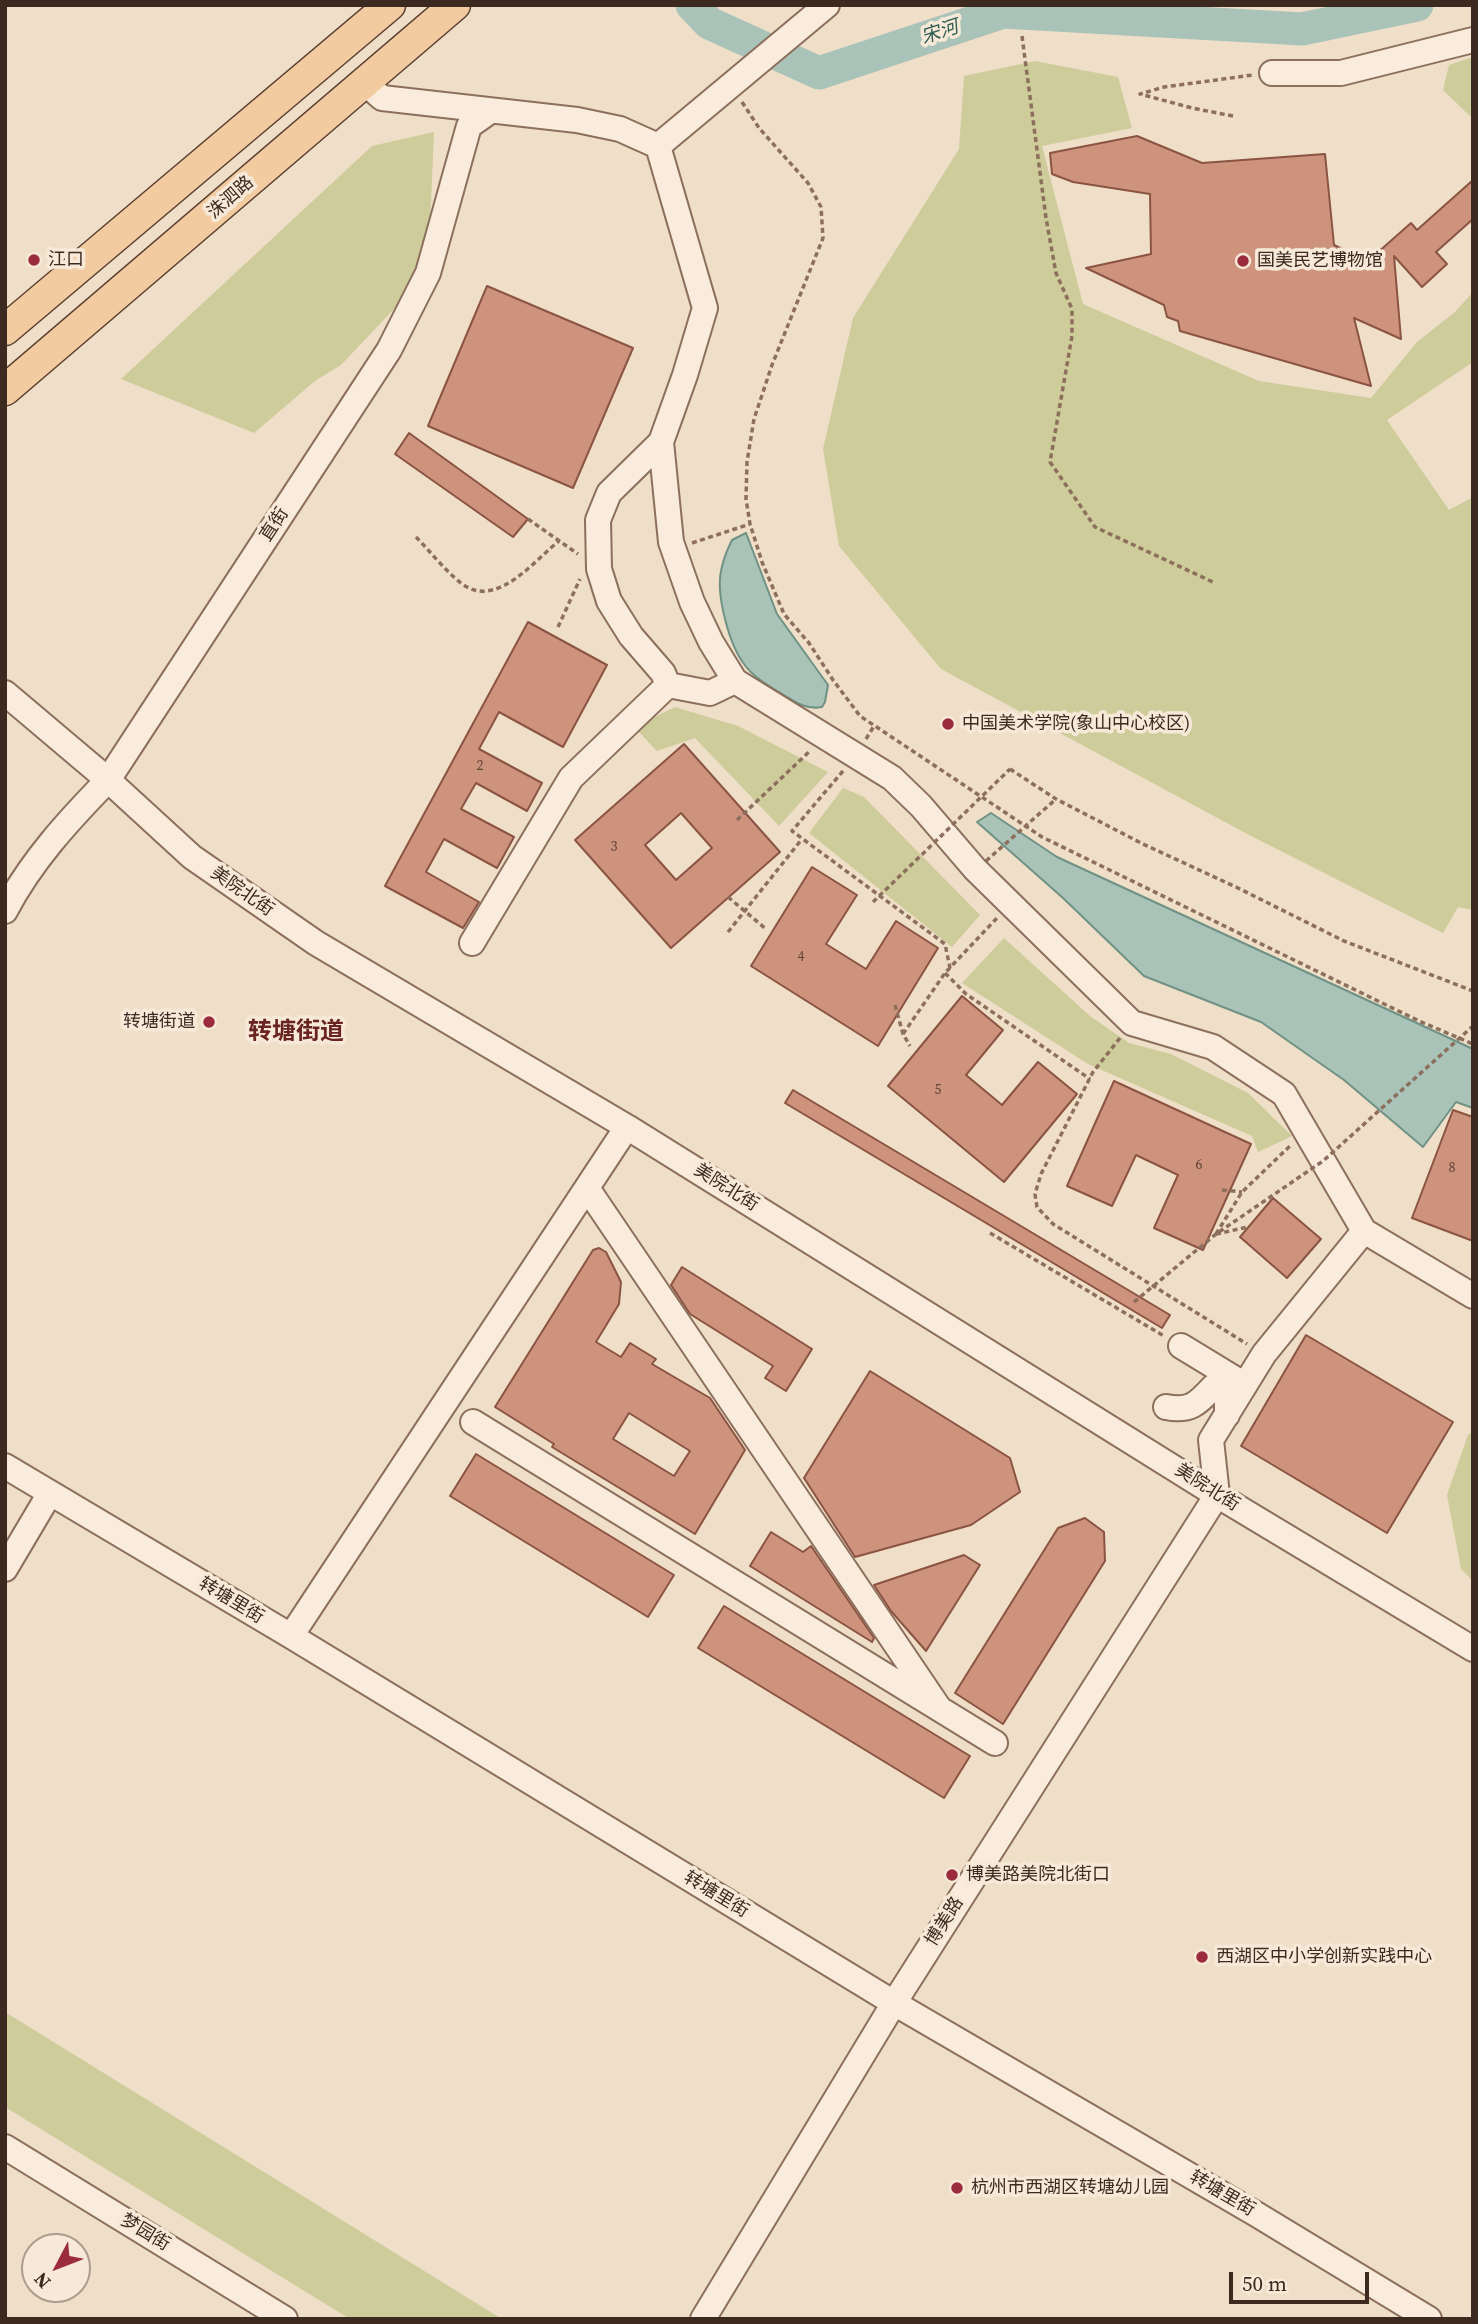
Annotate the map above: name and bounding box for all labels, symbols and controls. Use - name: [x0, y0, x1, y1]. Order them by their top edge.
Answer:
- water label: 宋河: [918, 16, 962, 50]
- street label: 洙泗路: [204, 172, 258, 224]
- place label: 江口: [48, 249, 84, 271]
- place label: 国美民艺博物馆: [1257, 250, 1383, 272]
- marker: 江口: [26, 252, 42, 268]
- marker: 国美民艺博物馆: [1235, 253, 1251, 269]
- street label: 直街: [256, 504, 294, 546]
- place label: 中国美术学院(象山中心校区): [962, 713, 1190, 735]
- marker: 中国美术学院(象山中心校区): [940, 716, 956, 732]
- house number: 2: [477, 758, 483, 774]
- house number: 3: [611, 839, 617, 855]
- street label: 美院北街: [206, 863, 278, 921]
- house number: 4: [798, 949, 804, 965]
- place label: 转塘街道: [123, 1011, 195, 1033]
- marker: 转塘街道: [201, 1014, 217, 1030]
- district label: 转塘街道: [248, 1019, 344, 1047]
- house number: 5: [935, 1082, 941, 1098]
- house number: 6: [1196, 1157, 1202, 1173]
- street label: 美院北街: [690, 1160, 762, 1216]
- house number: 8: [1449, 1160, 1455, 1176]
- street label: 美院北街: [1171, 1460, 1243, 1516]
- street label: 转塘里街: [195, 1573, 267, 1629]
- place label: 博美路美院北街口: [966, 1864, 1110, 1886]
- street label: 转塘里街: [680, 1867, 752, 1923]
- marker: 博美路美院北街口: [944, 1867, 960, 1883]
- street label: 博美路: [922, 1893, 968, 1951]
- place label: 西湖区中小学创新实践中心: [1216, 1946, 1432, 1968]
- marker: 西湖区中小学创新实践中心: [1194, 1949, 1210, 1965]
- street label: 转塘里街: [1185, 2167, 1259, 2221]
- place label: 杭州市西湖区转塘幼儿园: [971, 2177, 1169, 2199]
- marker: 杭州市西湖区转塘幼儿园: [949, 2180, 965, 2196]
- street label: 梦园街: [116, 2210, 174, 2256]
- north arrow: [21, 2233, 91, 2303]
- scale bar: [1233, 2258, 1373, 2302]
- text: N: [28, 2267, 56, 2295]
- text: 50 m: [1242, 2269, 1287, 2298]

